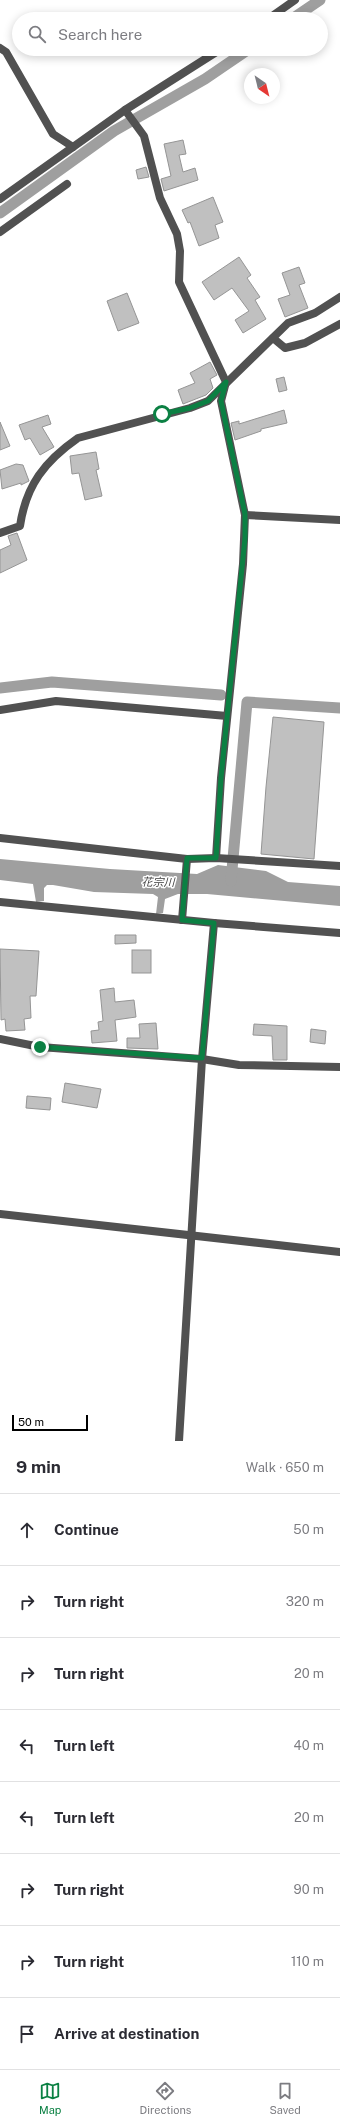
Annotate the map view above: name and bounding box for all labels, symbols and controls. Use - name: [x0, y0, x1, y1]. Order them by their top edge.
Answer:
- search box: [12, 12, 328, 56]
- icon: search: [26, 23, 48, 45]
- text: Search here: [58, 26, 142, 43]
- north arrow: [244, 68, 280, 104]
- route start: [153, 405, 171, 423]
- water label: 花宗川: [141, 876, 176, 888]
- route end: [31, 1038, 49, 1056]
- scale bar: [12, 1413, 88, 1432]
- text: 50 m: [18, 1416, 44, 1428]
- text: 9 min: [16, 1457, 61, 1477]
- text: Walk · 650 m: [246, 1460, 324, 1475]
- icon: ahead: [16, 1519, 38, 1541]
- text: Continue: [54, 1521, 119, 1538]
- text: 50 m: [293, 1522, 324, 1537]
- icon: right: [16, 1591, 38, 1613]
- text: Turn right: [54, 1593, 124, 1610]
- text: 320 m: [286, 1594, 324, 1609]
- icon: right: [16, 1663, 38, 1685]
- text: Turn right: [54, 1665, 124, 1682]
- text: 20 m: [294, 1666, 324, 1681]
- icon: left: [16, 1735, 38, 1757]
- text: Turn left: [54, 1737, 115, 1754]
- text: 40 m: [293, 1738, 324, 1753]
- icon: left: [16, 1807, 38, 1829]
- text: Turn left: [54, 1809, 115, 1826]
- text: 20 m: [294, 1810, 324, 1825]
- icon: right: [16, 1879, 38, 1901]
- text: Turn right: [54, 1881, 124, 1898]
- text: 90 m: [294, 1882, 324, 1897]
- icon: right: [16, 1951, 38, 1973]
- text: Turn right: [54, 1953, 124, 1970]
- text: 110 m: [291, 1954, 324, 1969]
- icon: arrive: [16, 2023, 38, 2045]
- text: Arrive at destination: [54, 2025, 199, 2042]
- tab: Map: [39, 2080, 61, 2116]
- tab: Directions: [140, 2080, 191, 2116]
- tab: Saved: [269, 2080, 301, 2116]

